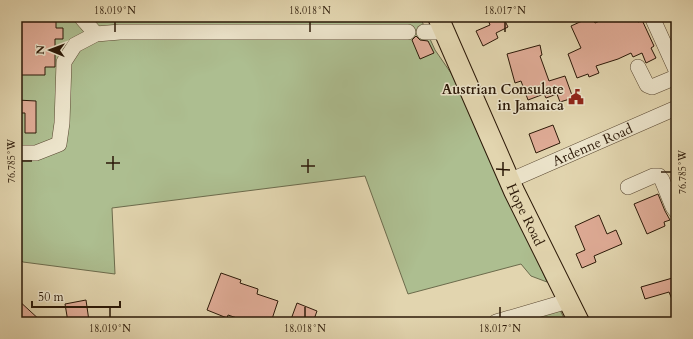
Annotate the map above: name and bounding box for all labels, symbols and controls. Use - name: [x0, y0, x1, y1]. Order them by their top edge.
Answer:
- text: 18.019°N: [94, 4, 136, 18]
- text: 18.018°N: [289, 4, 331, 18]
- text: 18.017°N: [484, 4, 526, 18]
- north arrow: [30, 30, 70, 70]
- text: N: [33, 44, 48, 55]
- place label: Austrian Consulate in Jamaica: [442, 80, 564, 115]
- public building icon: Austrian Consulate in Jamaica: [567, 88, 585, 106]
- street label: Ardenne Road: [549, 119, 636, 171]
- text: 76.785°W: [5, 138, 19, 183]
- text: 76.785°W: [676, 149, 690, 194]
- street label: Hope Road: [502, 180, 549, 250]
- scale bar: [32, 283, 120, 309]
- text: 50 m: [38, 289, 65, 305]
- text: 18.019°N: [89, 322, 131, 336]
- text: 18.018°N: [284, 322, 326, 336]
- text: 18.017°N: [479, 322, 521, 336]

